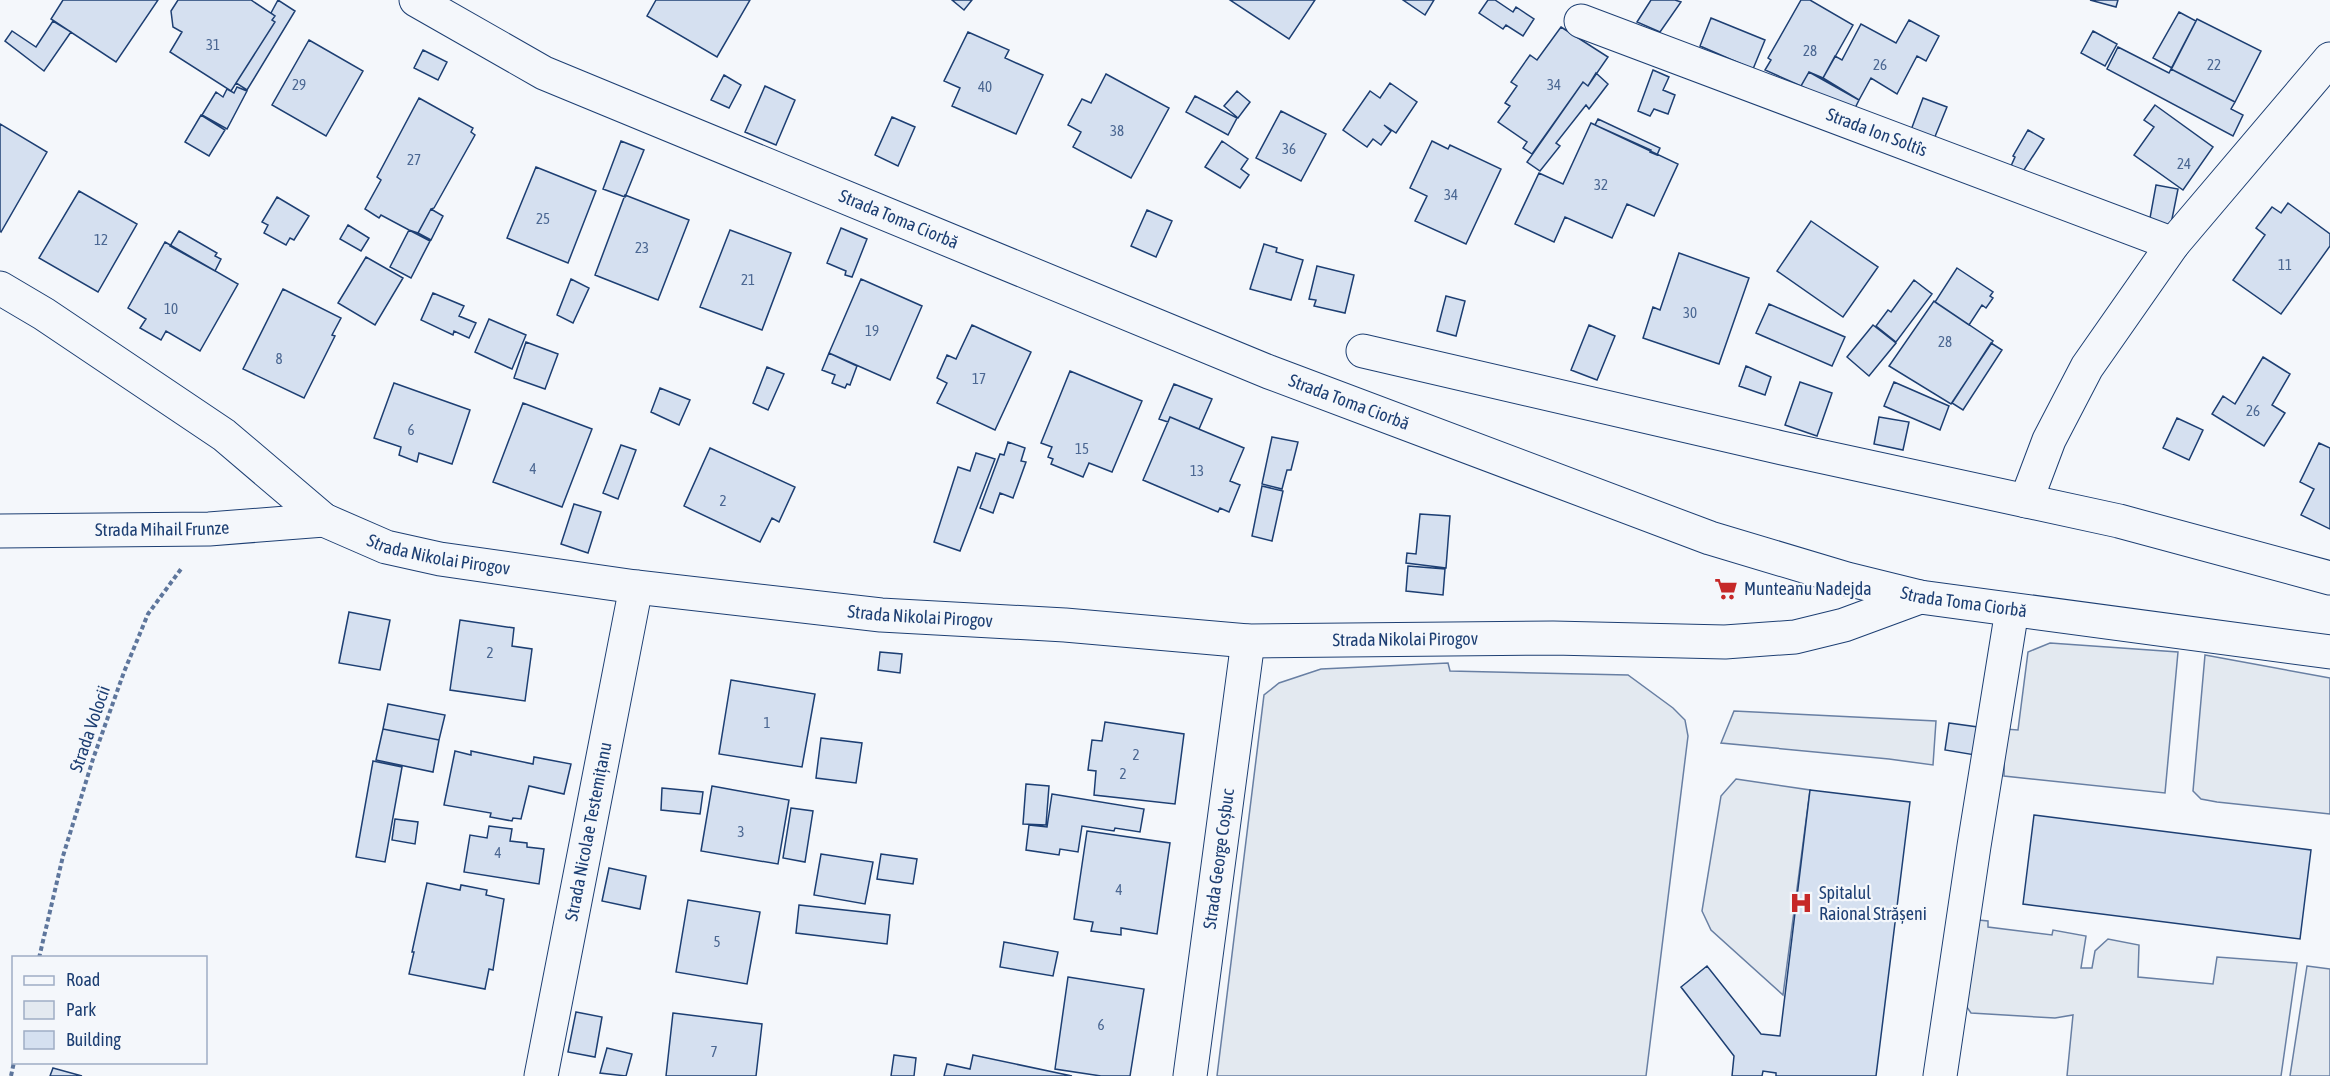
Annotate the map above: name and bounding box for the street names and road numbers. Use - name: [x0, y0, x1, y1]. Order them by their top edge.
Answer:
- street label: Strada Ion Soltîs: [1823, 103, 1930, 160]
- street label: Strada Toma Ciorbă: [836, 185, 962, 253]
- street label: Strada Toma Ciorbă: [1286, 369, 1412, 434]
- street label: Strada Mihail Frunze: [95, 516, 230, 540]
- street label: Strada Nikolai Pirogov: [364, 529, 511, 579]
- street label: Strada Toma Ciorbă: [1898, 582, 2028, 621]
- street label: Strada Nikolai Pirogov: [847, 600, 993, 631]
- street label: Strada Nikolai Pirogov: [1332, 628, 1478, 650]
- street label: Strada Volocii: [65, 683, 114, 775]
- street label: Strada Nicolae Testemițanu: [560, 740, 616, 923]
- street label: Strada George Coșbuc: [1199, 787, 1238, 930]

